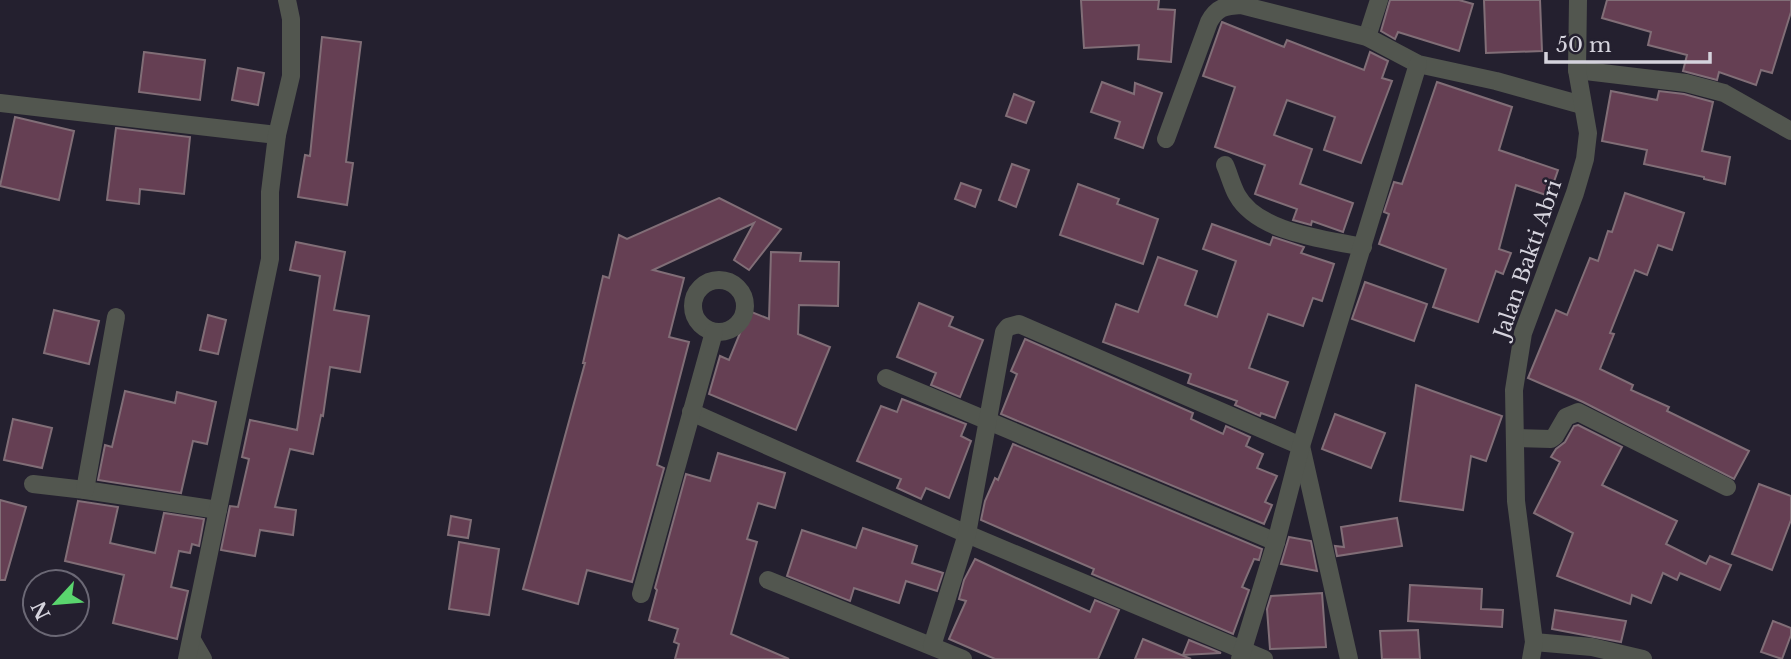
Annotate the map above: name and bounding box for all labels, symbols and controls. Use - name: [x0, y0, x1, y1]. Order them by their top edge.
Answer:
- scale bar: [1546, 21, 1710, 65]
- text: 50 m: [1556, 32, 1612, 58]
- street label: Jalan Bakti Abri: [1488, 176, 1567, 345]
- north arrow: [21, 568, 91, 638]
- text: N: [27, 597, 55, 623]

